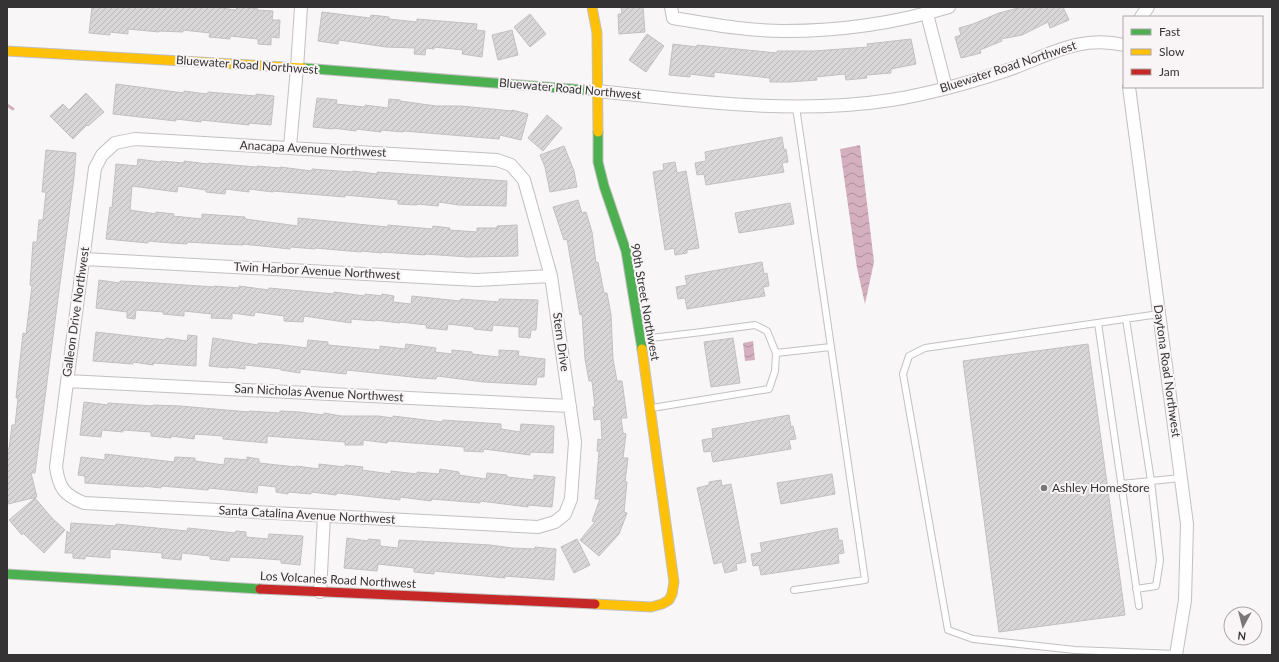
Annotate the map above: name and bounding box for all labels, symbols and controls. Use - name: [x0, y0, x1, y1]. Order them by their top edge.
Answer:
- legend: [1123, 16, 1263, 88]
- text: Fast: [1159, 24, 1181, 39]
- street label: Bluewater Road Northwest: [938, 37, 1079, 96]
- text: Slow: [1159, 44, 1185, 59]
- street label: Bluewater Road Northwest: [175, 52, 319, 77]
- text: Jam: [1159, 64, 1180, 79]
- street label: Bluewater Road Northwest: [498, 75, 642, 102]
- street label: Anacapa Avenue Northwest: [239, 137, 387, 160]
- street label: 90th Street Northwest: [628, 242, 663, 362]
- street label: Galleon Drive Northwest: [59, 245, 92, 378]
- street label: Twin Harbor Avenue Northwest: [233, 259, 401, 282]
- street label: Daytona Road Northwest: [1151, 304, 1184, 439]
- street label: Stern Drive: [550, 311, 573, 372]
- street label: San Nicholas Avenue Northwest: [234, 381, 405, 404]
- place label: Ashley HomeStore: [1052, 480, 1150, 495]
- marker: Ashley HomeStore: [1039, 483, 1049, 493]
- street label: Santa Catalina Avenue Northwest: [218, 502, 396, 527]
- street label: Los Volcanes Road Northwest: [260, 568, 417, 591]
- north arrow: [1223, 606, 1263, 646]
- text: N: [1237, 629, 1247, 643]

